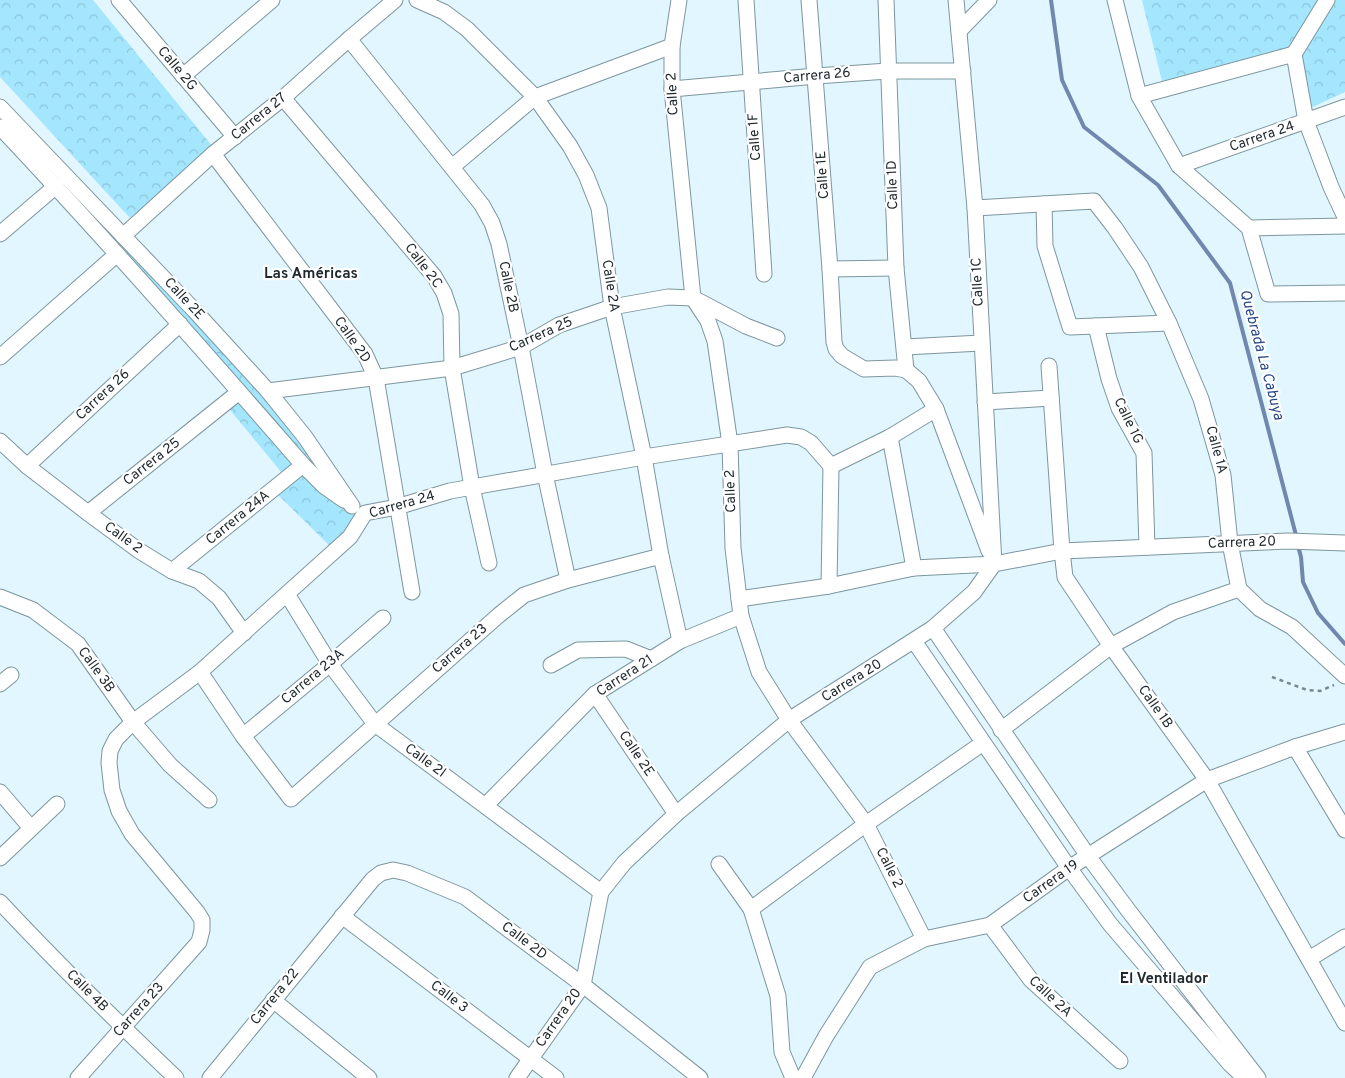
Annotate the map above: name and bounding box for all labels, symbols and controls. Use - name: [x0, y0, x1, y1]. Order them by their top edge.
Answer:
- street label: Calle 2G: [154, 43, 200, 95]
- street label: Carrera 26: [783, 65, 851, 87]
- street label: Calle 2: [663, 72, 683, 116]
- street label: Carrera 27: [228, 90, 290, 144]
- street label: Calle 1F: [745, 113, 765, 161]
- street label: Carrera 24: [1227, 118, 1297, 156]
- street label: Calle 1E: [813, 150, 833, 200]
- street label: Calle 1D: [884, 160, 902, 210]
- street label: Calle 2C: [400, 240, 446, 292]
- street label: Calle 1C: [968, 257, 988, 307]
- street label: Calle 2A: [597, 259, 623, 313]
- street label: Calle 2B: [494, 260, 522, 314]
- district label: Las Américas: [264, 265, 358, 284]
- street label: Calle 2E: [160, 274, 208, 324]
- water label: Quebrada La Cabuya: [1234, 288, 1288, 423]
- street label: Carrera 25: [507, 313, 575, 357]
- street label: Calle 2D: [330, 314, 374, 366]
- street label: Carrera 26: [73, 366, 133, 424]
- street label: Calle 1G: [1110, 395, 1146, 447]
- street label: Calle 1A: [1201, 424, 1231, 476]
- street label: Carrera 25: [120, 434, 184, 490]
- street label: Calle 2: [722, 469, 740, 513]
- street label: Carrera 24A: [203, 487, 273, 549]
- street label: Carrera 24: [367, 487, 437, 523]
- street label: Calle 2: [101, 518, 145, 558]
- street label: Carrera 20: [1208, 533, 1276, 553]
- street label: Carrera 23: [429, 620, 491, 678]
- street label: Calle 3B: [74, 644, 118, 696]
- street label: Carrera 23A: [278, 646, 348, 708]
- street label: Carrera 21: [593, 651, 657, 701]
- street label: Carrera 20: [819, 656, 885, 706]
- street label: Calle 1B: [1134, 682, 1176, 732]
- street label: Calle 2E: [615, 728, 657, 780]
- street label: Calle 2I: [401, 740, 449, 782]
- street label: Calle 2: [872, 845, 906, 891]
- street label: Carrera 19: [1020, 857, 1082, 907]
- street label: Calle 2D: [498, 918, 550, 964]
- street label: Carrera 22: [247, 965, 303, 1029]
- street label: Calle 4B: [62, 966, 112, 1016]
- district label: El Ventilador: [1120, 970, 1209, 989]
- street label: Calle 2A: [1025, 973, 1075, 1021]
- street label: Calle 3: [427, 977, 471, 1017]
- street label: Carrera 23: [110, 979, 168, 1041]
- street label: Carrera 20: [532, 985, 586, 1051]

